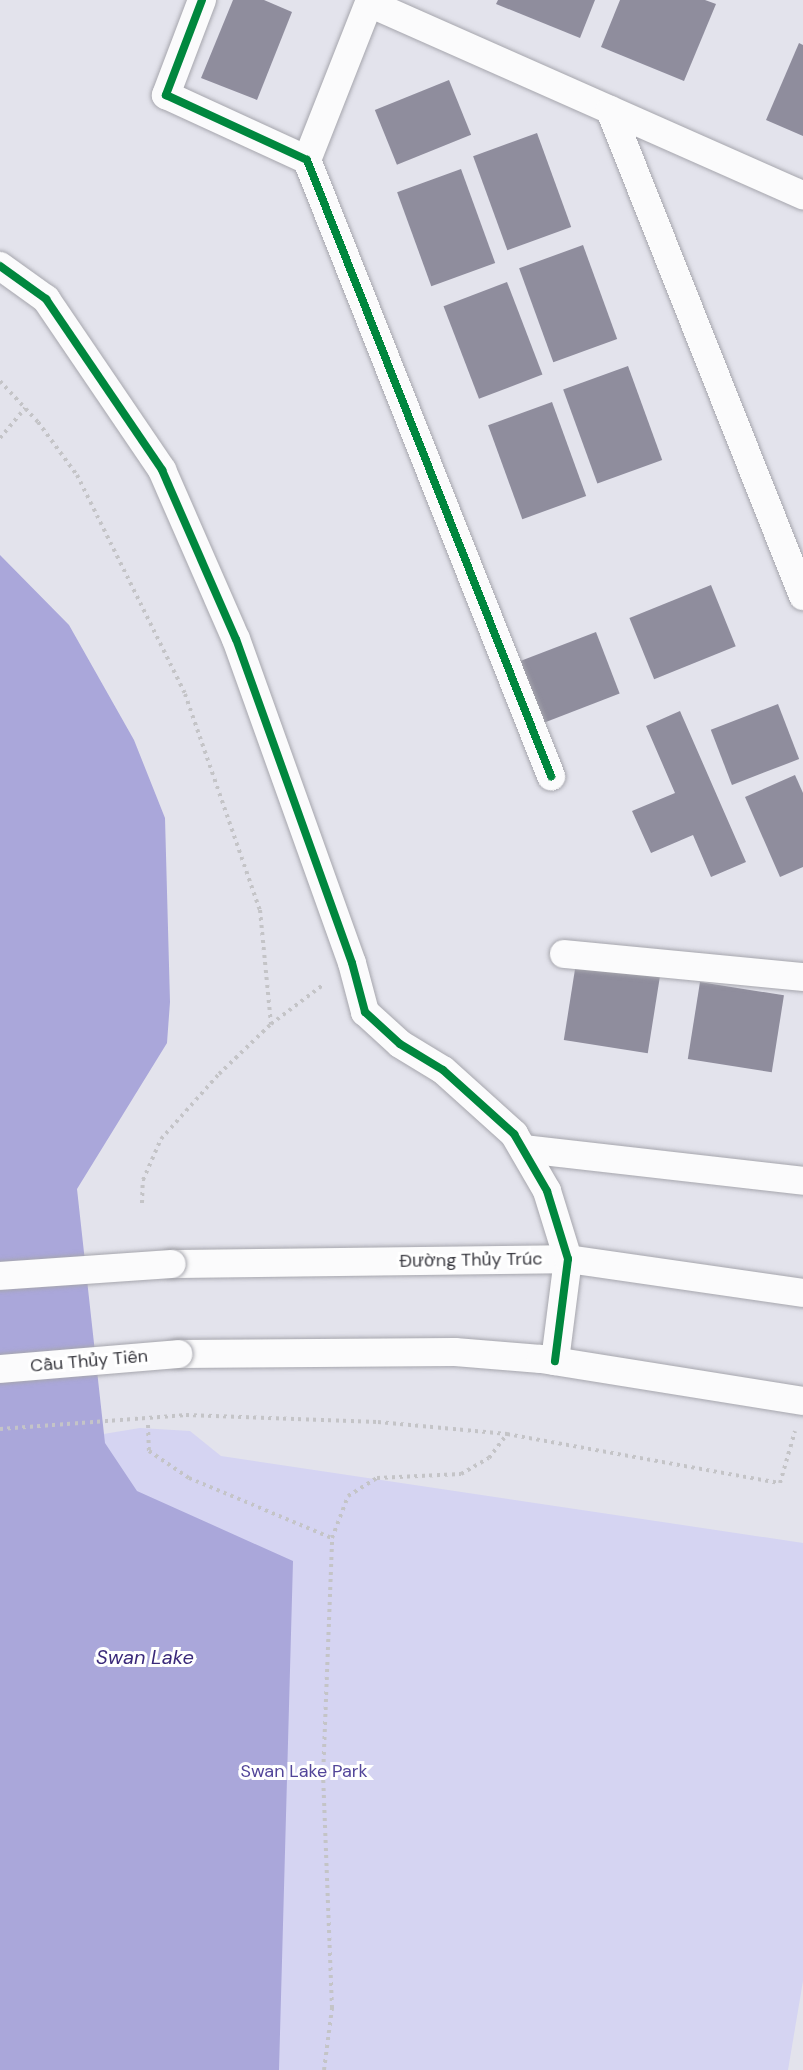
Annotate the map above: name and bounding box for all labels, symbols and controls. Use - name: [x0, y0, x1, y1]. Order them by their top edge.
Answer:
- street label: Đường Thủy Trúc: [399, 1248, 543, 1272]
- street label: Cầu Thủy Tiên: [29, 1345, 149, 1377]
- water label: Swan Lake: [96, 1645, 194, 1669]
- park label: Swan Lake Park: [240, 1760, 368, 1782]

